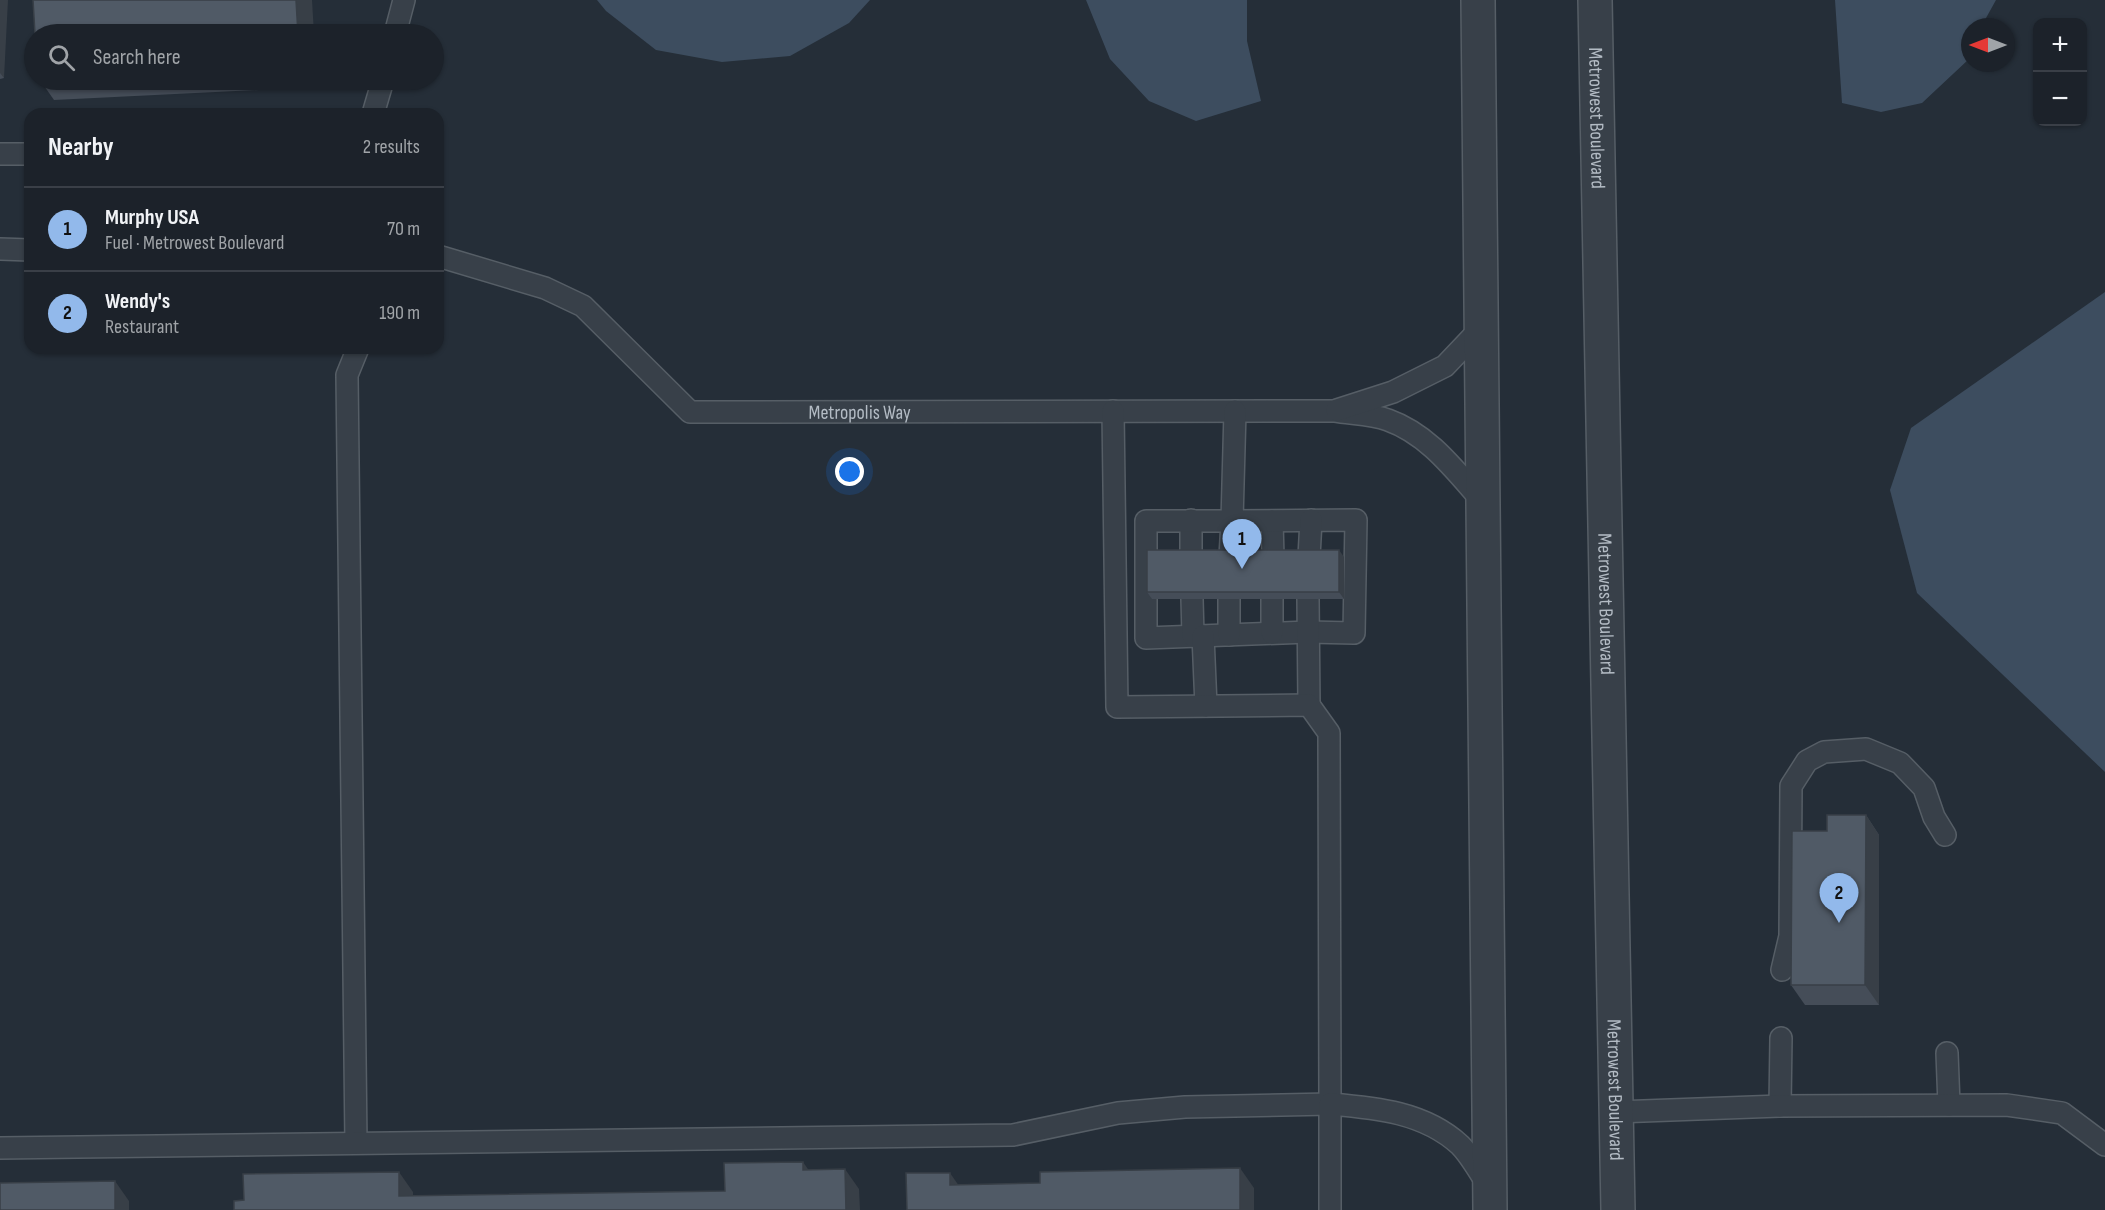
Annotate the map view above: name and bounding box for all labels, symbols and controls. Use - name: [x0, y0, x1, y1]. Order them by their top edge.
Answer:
- north arrow: [1961, 18, 2015, 72]
- map controls: [2033, 18, 2087, 126]
- button: +: [2033, 18, 2087, 72]
- search box: [24, 24, 444, 90]
- icon: search: [45, 41, 78, 74]
- text: Search here: [93, 44, 180, 71]
- street label: Metrowest Boulevard: [1583, 47, 1610, 189]
- button: −: [2033, 72, 2087, 126]
- text: Nearby: [48, 132, 114, 163]
- text: 2 results: [363, 135, 420, 159]
- text: Murphy USA: [105, 204, 199, 231]
- text: 1: [64, 217, 71, 241]
- text: 70 m: [387, 217, 420, 241]
- text: Fuel · Metrowest Boulevard: [105, 231, 284, 255]
- text: Wendy's: [105, 288, 170, 315]
- text: 2: [63, 301, 72, 325]
- text: 190 m: [379, 301, 420, 325]
- text: Restaurant: [105, 315, 179, 339]
- street label: Metropolis Way: [808, 401, 911, 425]
- your location: [835, 457, 864, 486]
- pin: 1: [1222, 520, 1262, 569]
- street label: Metrowest Boulevard: [1592, 533, 1619, 675]
- pin: 2: [1820, 874, 1858, 923]
- street label: Metrowest Boulevard: [1601, 1019, 1628, 1161]

